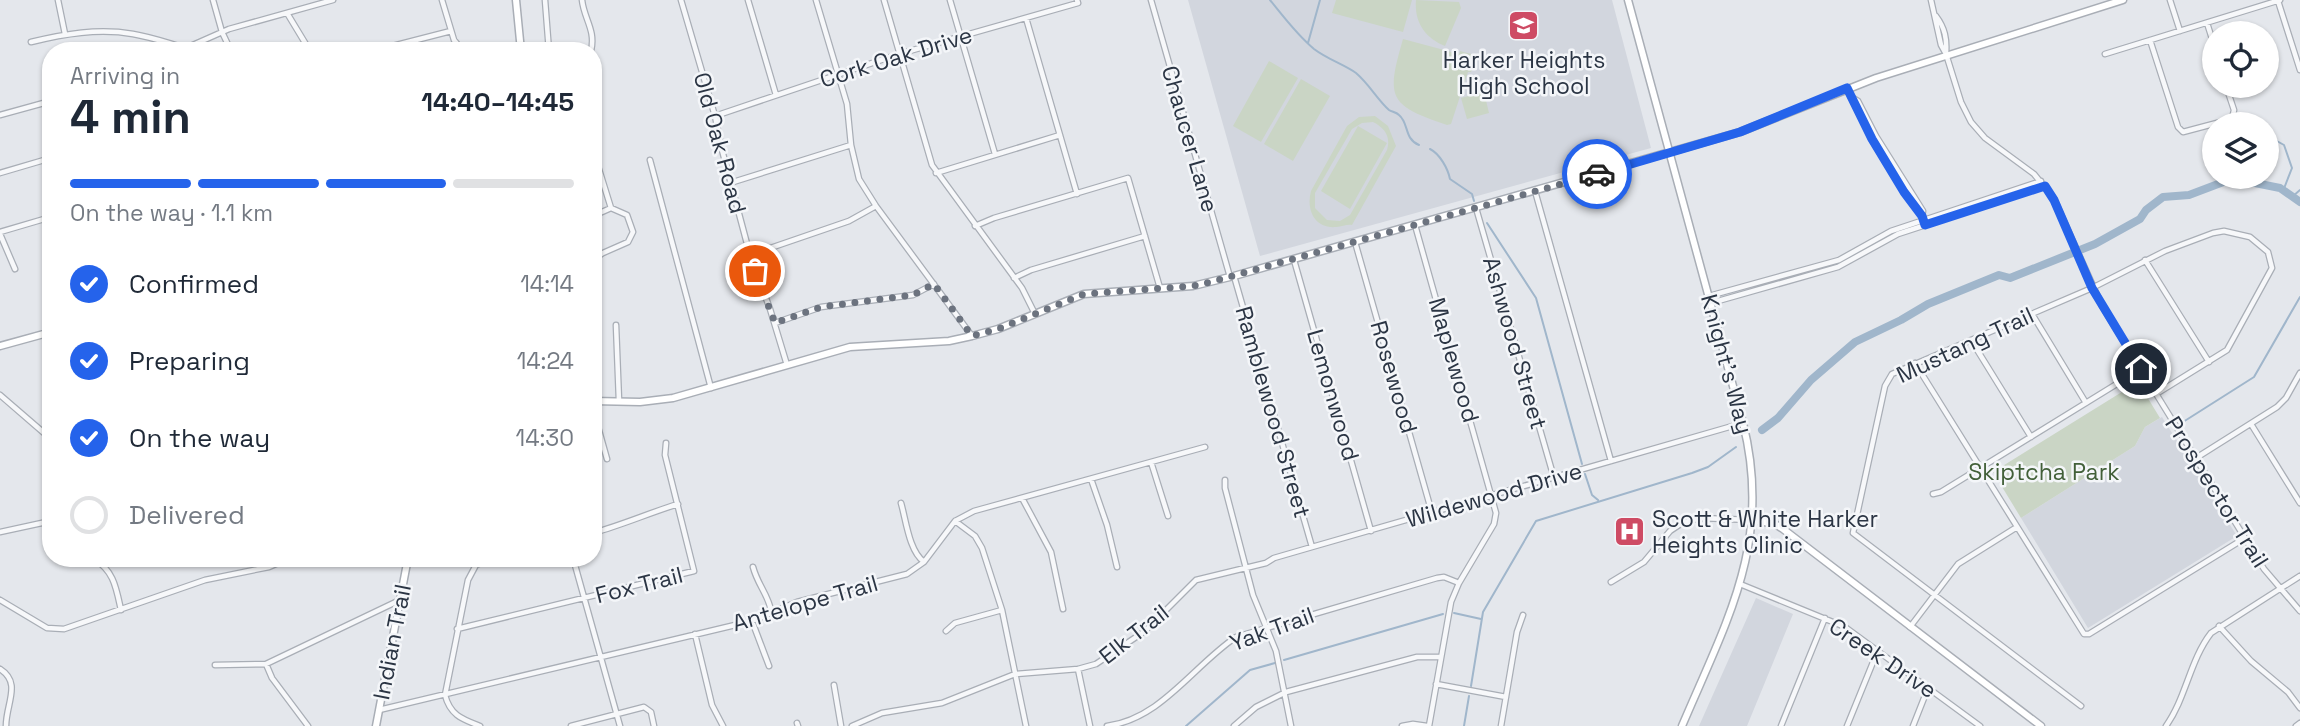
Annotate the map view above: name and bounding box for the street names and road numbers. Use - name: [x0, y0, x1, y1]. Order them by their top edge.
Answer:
- street label: Cork Oak Drive: [816, 20, 976, 94]
- street label: Chaucer Lane: [1155, 62, 1225, 216]
- street label: Old Oak Road: [687, 69, 753, 217]
- street label: Ashwood Street: [1476, 253, 1554, 433]
- street label: Knight's Way: [1694, 291, 1760, 437]
- street label: Maplewood: [1422, 294, 1486, 426]
- street label: Mustang Trail: [1891, 300, 2039, 390]
- street label: Ramblewood Street: [1228, 303, 1318, 521]
- street label: Rosewood: [1364, 317, 1424, 437]
- street label: Lemonwood: [1300, 326, 1366, 464]
- street label: Prospector Trail: [2158, 411, 2276, 573]
- street label: Wildewood Drive: [1402, 455, 1586, 535]
- street label: Fox Trail: [592, 560, 686, 610]
- street label: Antelope Trail: [729, 568, 881, 638]
- street label: Indian Trail: [366, 582, 418, 702]
- street label: Elk Trail: [1093, 597, 1175, 671]
- street label: Yak Trail: [1226, 600, 1318, 658]
- street label: Creek Drive: [1823, 611, 1943, 705]

